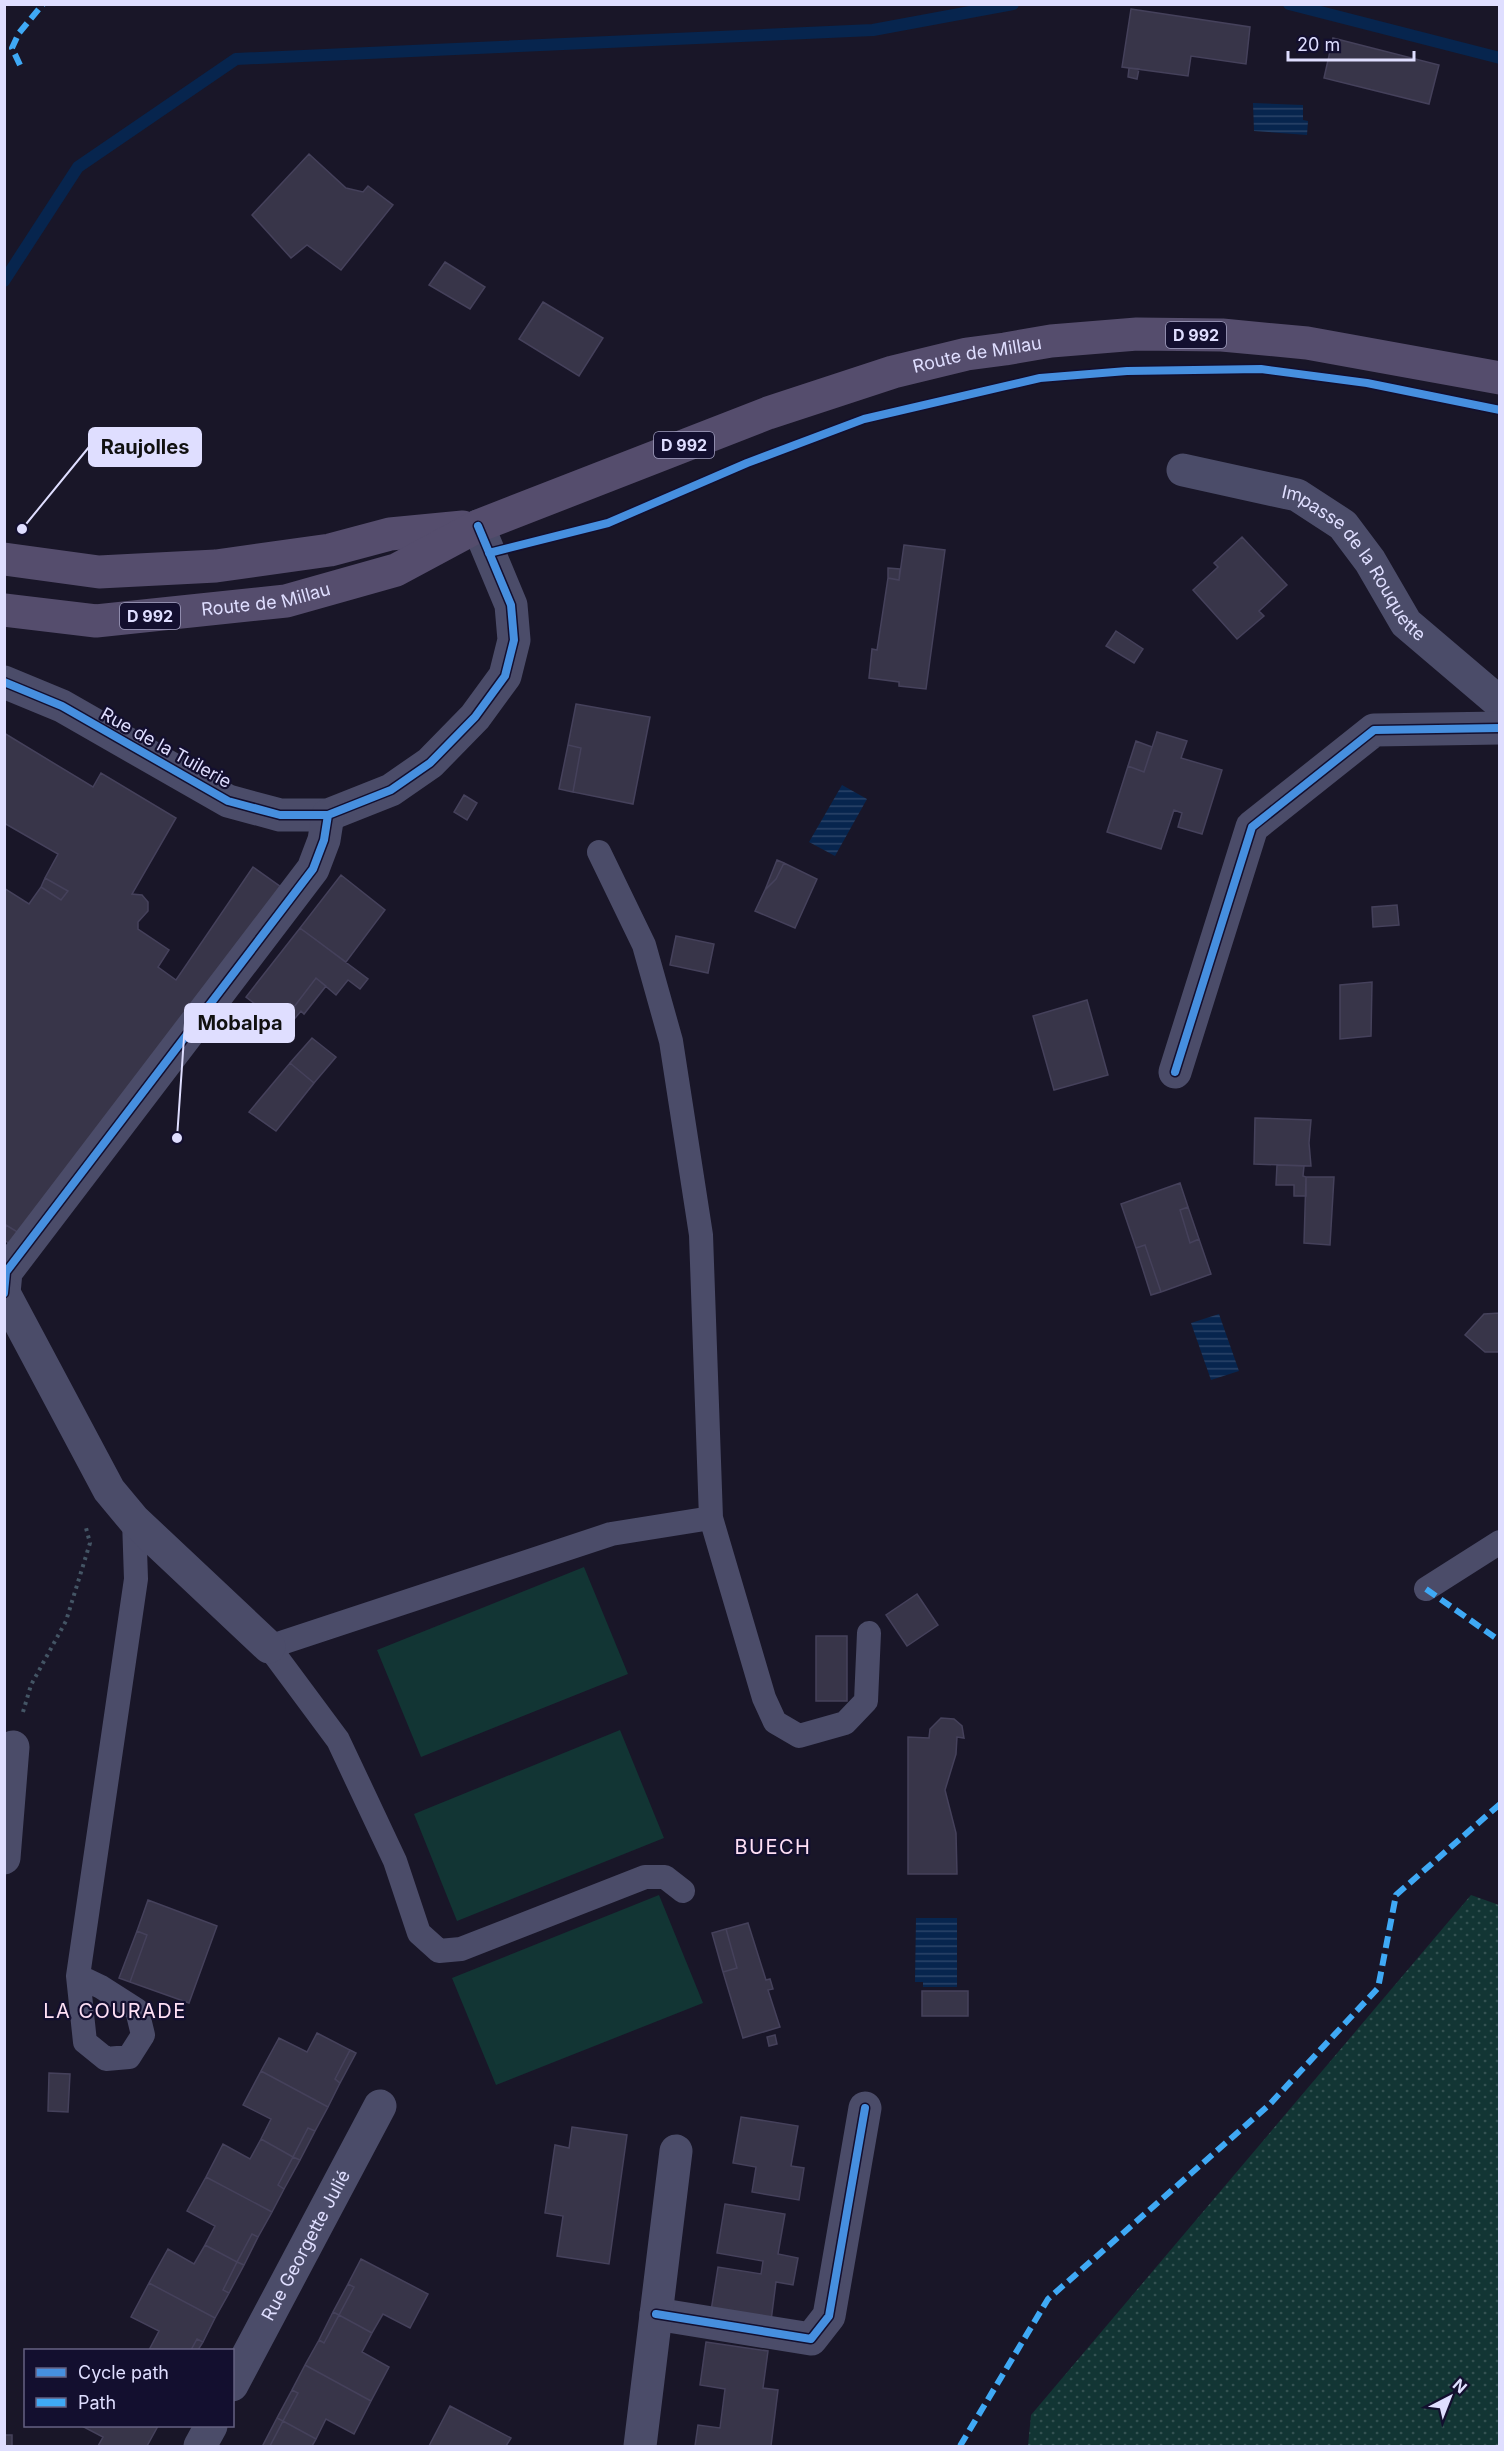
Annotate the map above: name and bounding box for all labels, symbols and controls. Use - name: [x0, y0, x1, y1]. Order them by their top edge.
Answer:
- scale bar: [1288, 24, 1414, 62]
- text: 20 m: [1297, 34, 1340, 55]
- road number: D 992: [1166, 322, 1226, 348]
- street label: Route de Millau: [911, 332, 1043, 377]
- callout: Raujolles: [89, 428, 201, 466]
- road number: D 992: [654, 432, 714, 458]
- text: Raujolles: [101, 435, 189, 459]
- street label: Impasse de la Rouquette: [1280, 481, 1430, 645]
- street label: Route de Millau: [200, 578, 333, 620]
- road number: D 992: [120, 603, 180, 629]
- street label: Rue de la Tuilerie: [97, 703, 235, 792]
- callout: Mobalpa: [185, 1004, 294, 1042]
- text: Mobalpa: [197, 1011, 283, 1035]
- district label: BUECH: [735, 1835, 811, 1859]
- district label: LA COURADE: [43, 1999, 187, 2023]
- street label: Rue Georgette Julié: [257, 2166, 354, 2324]
- legend: [24, 2349, 234, 2427]
- text: Cycle path: [78, 2362, 169, 2383]
- north arrow: [1420, 2367, 1480, 2427]
- text: N: [1449, 2374, 1471, 2397]
- text: Path: [78, 2392, 116, 2413]

